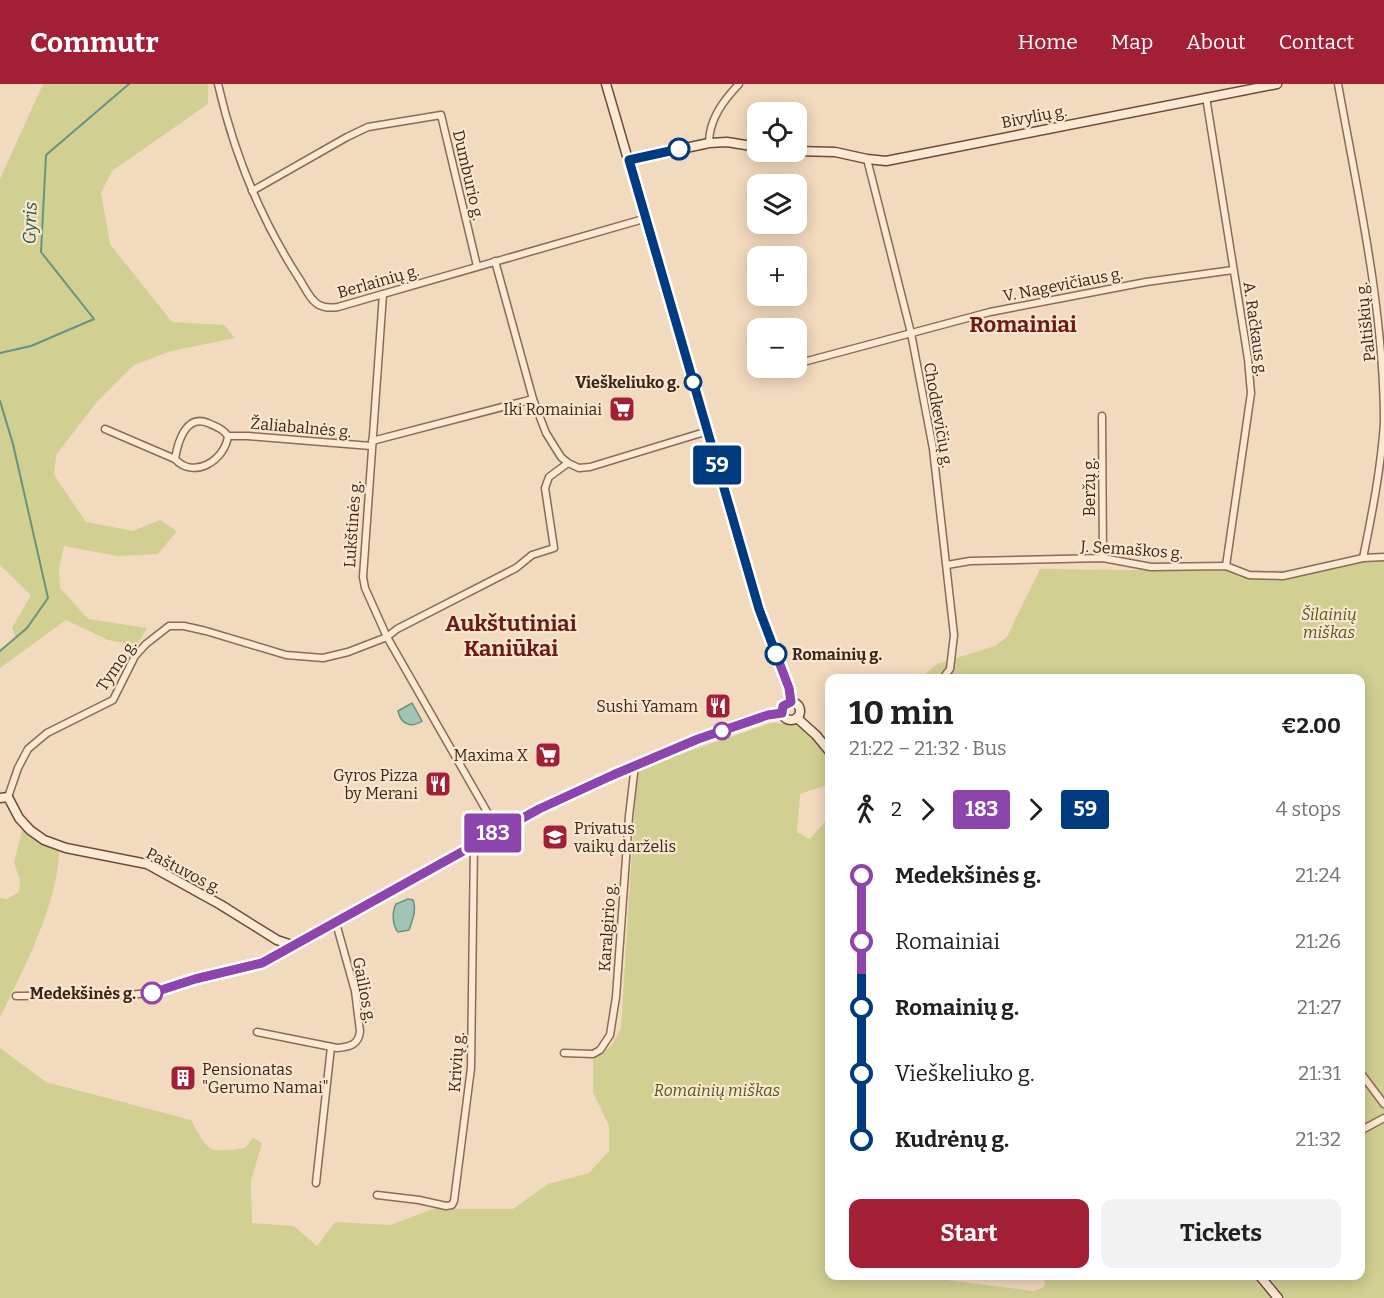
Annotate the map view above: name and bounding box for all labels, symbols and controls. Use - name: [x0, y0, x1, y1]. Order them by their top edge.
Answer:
- text: Commutr: [30, 26, 159, 59]
- text: Home: [1018, 29, 1078, 55]
- text: Map: [1111, 29, 1153, 55]
- text: About: [1186, 29, 1246, 55]
- text: Contact: [1279, 29, 1354, 55]
- street label: Bivylių g.: [1000, 101, 1068, 132]
- map controls: [747, 102, 807, 378]
- button: locate: [747, 102, 807, 162]
- street label: Dumburio g.: [449, 128, 488, 222]
- unlabelled marker: [668, 138, 690, 160]
- button: layers: [747, 174, 807, 234]
- water label: Gyris: [18, 201, 42, 245]
- button: +: [747, 246, 807, 306]
- street label: Berlainių g.: [335, 261, 421, 302]
- street label: V. Nagevičiaus g.: [1001, 264, 1125, 305]
- street label: A. Račkaus g.: [1239, 280, 1272, 378]
- street label: Paltiškių g.: [1352, 281, 1379, 363]
- district label: Romainiai: [969, 311, 1077, 338]
- button: −: [747, 318, 807, 378]
- street label: Chodkevičių g.: [920, 361, 957, 469]
- place label: Vieškeliuko g.: [575, 373, 680, 392]
- marker: Vieškeliuko g.: [684, 373, 702, 391]
- supermarket icon: Iki Romainiai: [607, 394, 637, 424]
- place label: Iki Romainiai: [503, 400, 602, 419]
- street label: Žaliabalnės g.: [250, 414, 352, 441]
- line badge: 59: [690, 446, 744, 484]
- text: 59: [705, 452, 729, 478]
- street label: Beržų g.: [1080, 457, 1099, 517]
- street label: Lukštinės g.: [340, 480, 365, 568]
- street label: J. Semaškos g.: [1079, 536, 1184, 563]
- park label: Šilainių miškas: [1301, 604, 1357, 642]
- district label: Aukštutiniai Kaniūkai: [445, 610, 577, 662]
- street label: Tymo g.: [92, 636, 140, 694]
- marker: Romainių g.: [765, 643, 787, 665]
- place label: Romainių g.: [792, 645, 883, 664]
- restaurant icon: Sushi Yamam: [703, 691, 733, 721]
- text: 10 min: [849, 693, 953, 733]
- place label: Sushi Yamam: [596, 697, 698, 716]
- text: €2.00: [1281, 712, 1341, 739]
- unlabelled marker: [713, 722, 731, 740]
- text: 21:22 – 21:32 · Bus: [849, 736, 1007, 760]
- supermarket icon: Maxima X: [533, 740, 563, 770]
- place label: Maxima X: [454, 746, 528, 765]
- place label: Gyros Pizza by Merani: [333, 766, 418, 803]
- restaurant icon: Gyros Pizza by Merani: [423, 769, 453, 799]
- icon: walk: [849, 793, 882, 826]
- icon: forward: [911, 793, 944, 826]
- icon: forward: [1019, 793, 1052, 826]
- text: 183: [965, 796, 998, 822]
- text: 59: [1073, 796, 1097, 822]
- text: 2: [891, 797, 902, 821]
- text: 4 stops: [1276, 797, 1341, 821]
- line badge: 183: [458, 814, 528, 852]
- place label: Privatus vaikų darželis: [573, 819, 676, 856]
- text: 183: [476, 820, 510, 846]
- school or university icon: Privatus vaikų darželis: [540, 822, 570, 852]
- street label: Paštuvos g.: [143, 843, 224, 897]
- text: Medekšinės g.: [895, 862, 1041, 889]
- text: 21:24: [1295, 863, 1341, 887]
- street label: Karalgirio g.: [595, 882, 620, 972]
- text: Romainiai: [895, 928, 1000, 955]
- text: 21:26: [1295, 929, 1341, 953]
- street label: Gailios g.: [349, 955, 380, 1025]
- marker: Medekšinės g.: [141, 982, 163, 1004]
- place label: Medekšinės g.: [30, 984, 136, 1003]
- text: Romainių g.: [895, 994, 1019, 1021]
- text: 21:27: [1297, 995, 1341, 1019]
- street label: Krivių g.: [445, 1031, 468, 1093]
- place label: Pensionatas "Gerumo Namai": [202, 1060, 329, 1097]
- text: Vieškeliuko g.: [895, 1060, 1035, 1087]
- text: 21:31: [1298, 1061, 1341, 1085]
- building icon: Pensionatas "Gerumo Namai": [168, 1063, 198, 1093]
- park label: Romainių miškas: [654, 1081, 781, 1100]
- text: Kudrėnų g.: [895, 1126, 1009, 1153]
- text: 21:32: [1296, 1127, 1341, 1151]
- button: Start: [849, 1199, 1089, 1268]
- button: Tickets: [1101, 1199, 1341, 1268]

